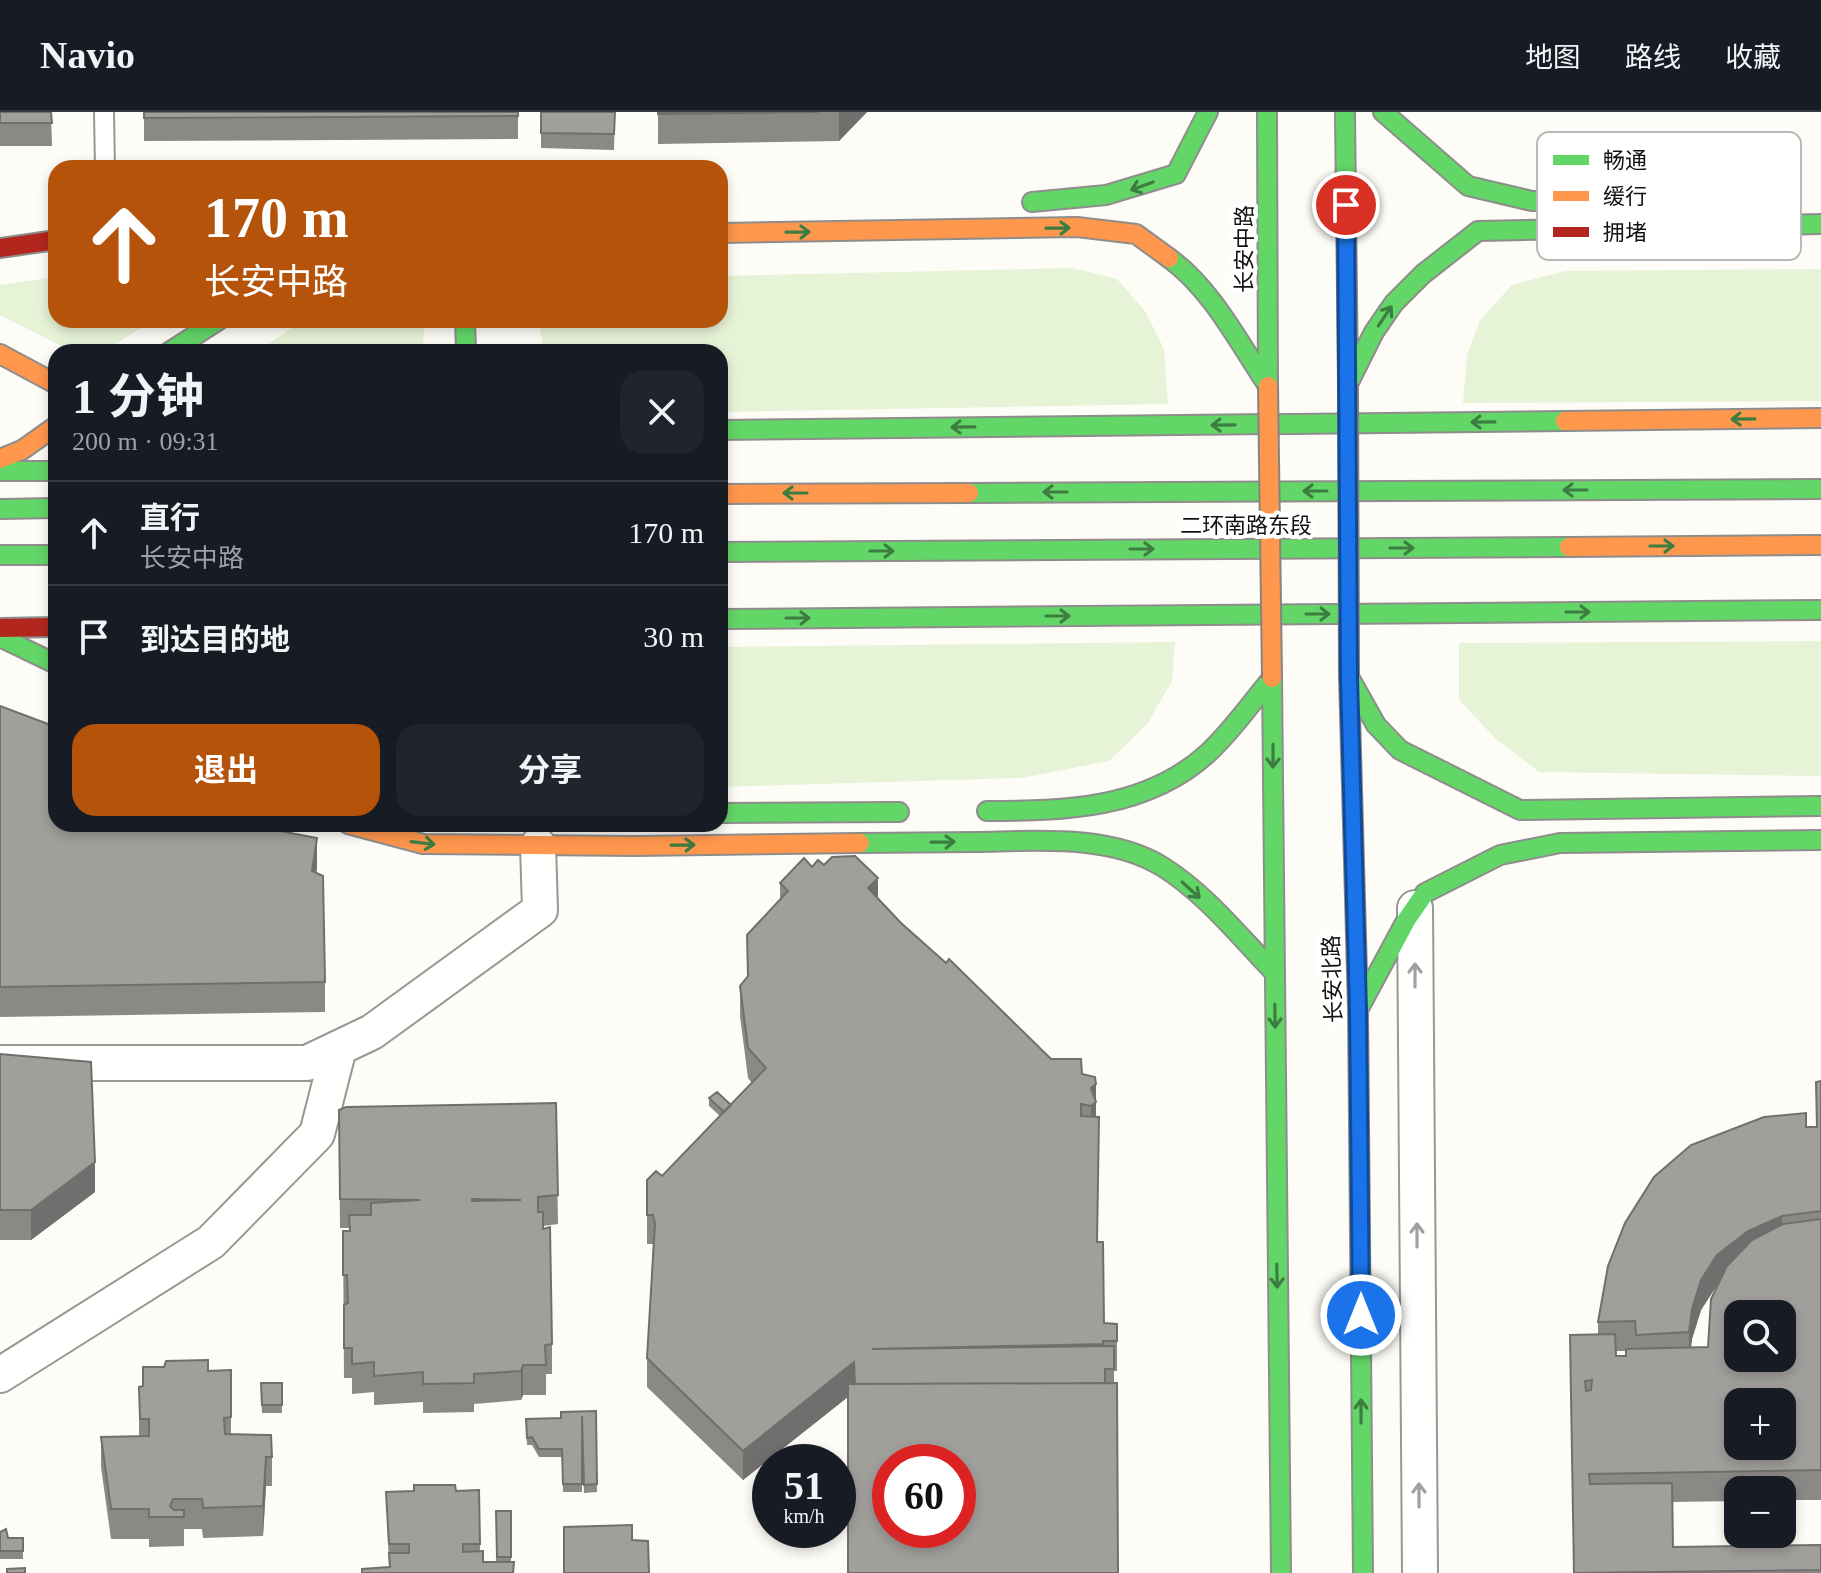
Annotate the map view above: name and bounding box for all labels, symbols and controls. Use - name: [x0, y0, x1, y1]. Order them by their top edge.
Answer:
- text: Navio: [40, 34, 135, 76]
- text: 地图: [1525, 42, 1581, 73]
- text: 路线: [1625, 42, 1681, 73]
- text: 收藏: [1725, 42, 1781, 73]
- legend: [1537, 132, 1801, 260]
- text: 畅通: [1603, 148, 1647, 173]
- pin: [1312, 171, 1380, 239]
- one-way arrow: [1130, 180, 1155, 195]
- icon: arrive: [1324, 183, 1368, 227]
- text: 缓行: [1603, 184, 1647, 209]
- text: 170 m: [204, 187, 349, 249]
- icon: ahead: [72, 192, 176, 296]
- street label: 长安中路: [1232, 205, 1257, 293]
- one-way arrow: [1044, 220, 1071, 235]
- text: 拥堵: [1603, 220, 1647, 245]
- one-way arrow: [784, 224, 811, 240]
- text: 长安中路: [204, 262, 348, 302]
- one-way arrow: [1377, 305, 1393, 327]
- text: 1 分钟: [72, 370, 204, 423]
- button: close: [620, 370, 704, 454]
- one-way arrow: [1730, 411, 1757, 427]
- one-way arrow: [1470, 414, 1497, 430]
- one-way arrow: [1210, 417, 1237, 432]
- one-way arrow: [950, 419, 977, 435]
- text: 200 m · 09:31: [72, 427, 219, 456]
- one-way arrow: [1562, 482, 1589, 498]
- one-way arrow: [1302, 483, 1329, 499]
- one-way arrow: [1042, 484, 1069, 500]
- one-way arrow: [782, 486, 809, 501]
- text: 直行: [140, 501, 200, 534]
- icon: ahead: [72, 511, 116, 555]
- street label: 二环南路东段: [1180, 513, 1312, 538]
- text: 170 m: [628, 516, 704, 549]
- one-way arrow: [1648, 538, 1675, 554]
- one-way arrow: [1388, 540, 1415, 556]
- one-way arrow: [1128, 542, 1155, 557]
- one-way arrow: [868, 543, 895, 559]
- text: 长安中路: [140, 544, 244, 573]
- one-way arrow: [1564, 604, 1591, 620]
- one-way arrow: [1304, 606, 1331, 622]
- one-way arrow: [1044, 608, 1071, 624]
- one-way arrow: [784, 610, 811, 626]
- icon: arrive: [72, 615, 116, 659]
- text: 30 m: [643, 620, 704, 653]
- text: 到达目的地: [140, 623, 290, 656]
- button: 退出: [72, 724, 380, 816]
- button: 分享: [396, 724, 704, 816]
- one-way arrow: [1265, 742, 1281, 769]
- one-way arrow: [929, 834, 956, 850]
- one-way arrow: [410, 835, 436, 850]
- one-way arrow: [669, 837, 696, 853]
- one-way arrow: [1180, 881, 1200, 899]
- street label: 长安北路: [1318, 935, 1347, 1023]
- one-way arrow: [1407, 962, 1423, 989]
- one-way arrow: [1267, 1002, 1283, 1029]
- one-way arrow: [1409, 1222, 1425, 1249]
- one-way arrow: [1270, 1262, 1285, 1289]
- position arrow: [1319, 1273, 1403, 1357]
- map controls: [1724, 1300, 1796, 1548]
- button: search: [1724, 1300, 1796, 1372]
- button: +: [1724, 1388, 1796, 1460]
- one-way arrow: [1354, 1398, 1369, 1425]
- speed limit sign: 60: [872, 1444, 976, 1548]
- text: 51: [784, 1463, 824, 1508]
- button: −: [1724, 1476, 1796, 1548]
- one-way arrow: [1411, 1482, 1427, 1509]
- text: km/h: [783, 1505, 825, 1527]

